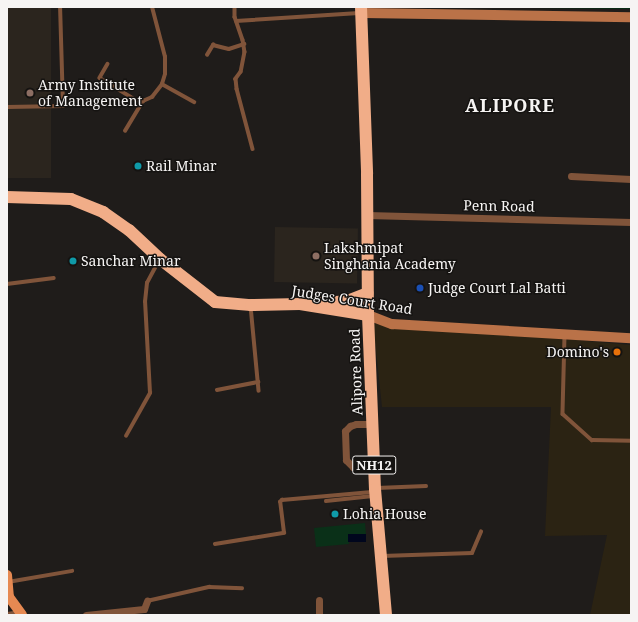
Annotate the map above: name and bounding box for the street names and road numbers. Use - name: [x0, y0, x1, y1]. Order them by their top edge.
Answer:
- street label: Penn Road: [463, 197, 535, 215]
- street label: Judges Court Road: [290, 282, 414, 318]
- street label: Alipore Road: [346, 328, 366, 416]
- road number: NH12: [352, 454, 396, 476]

